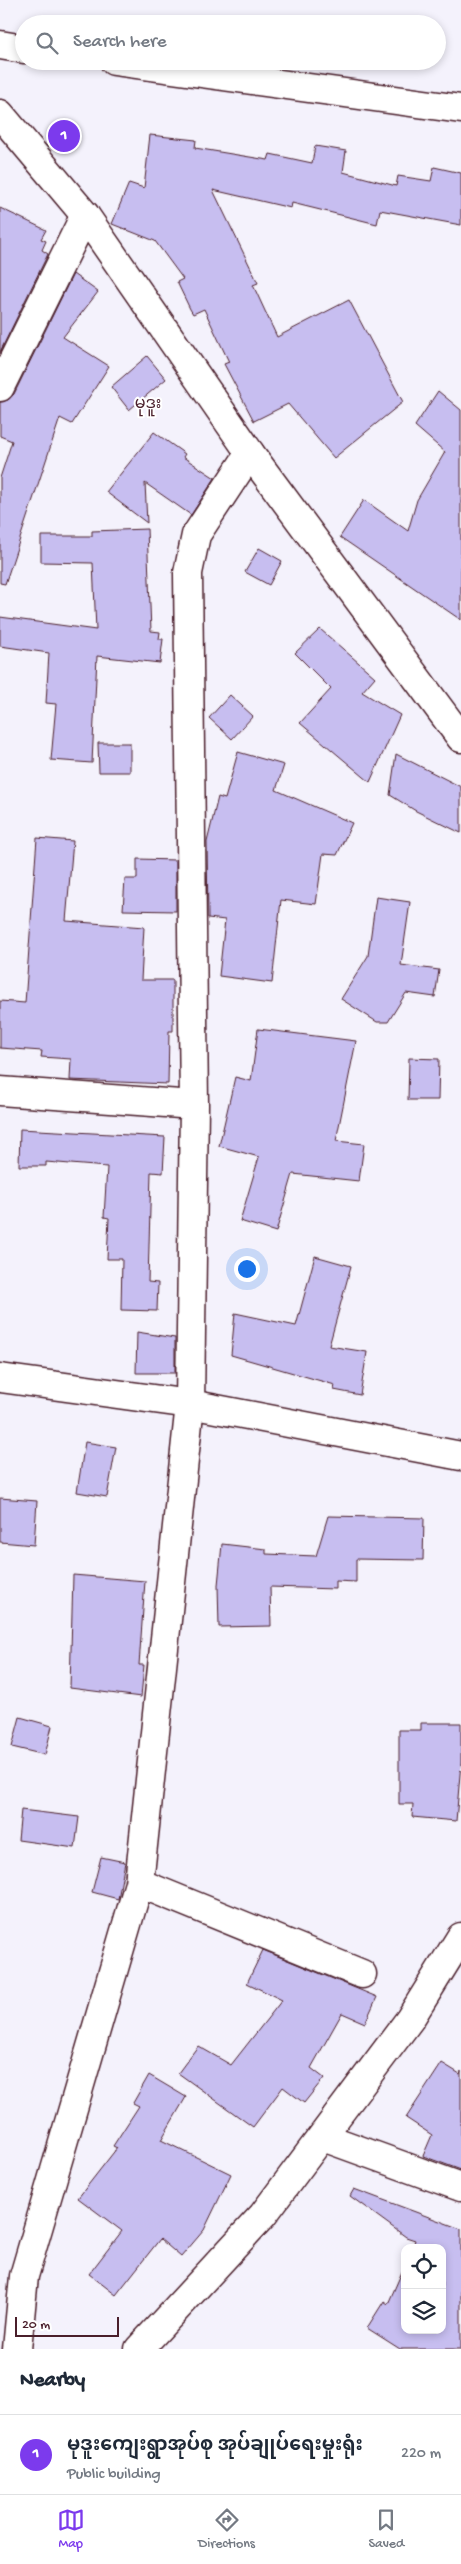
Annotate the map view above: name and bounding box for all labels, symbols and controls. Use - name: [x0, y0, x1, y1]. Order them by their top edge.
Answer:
- search box: [15, 15, 446, 70]
- icon: search: [33, 29, 61, 57]
- text: Search here: [73, 31, 167, 54]
- pin: 1: [48, 117, 80, 155]
- district label: မုဒူး: [135, 396, 161, 417]
- your location: [234, 1256, 260, 1282]
- map controls: [401, 2244, 446, 2334]
- button: locate: [401, 2244, 446, 2289]
- button: layers: [401, 2289, 446, 2334]
- scale bar: [15, 2314, 119, 2337]
- text: 20 m: [22, 2317, 50, 2334]
- text: Nearby: [20, 2369, 85, 2394]
- text: မုဒူးကျေးရွာအုပ်စု အုပ်ချုပ်ရေးမှုးရုံး: [67, 2435, 363, 2458]
- text: 1: [33, 2445, 39, 2464]
- text: 220 m: [401, 2445, 441, 2464]
- text: Public building: [67, 2466, 161, 2485]
- tab: Map: [57, 2506, 85, 2553]
- tab: Directions: [198, 2506, 255, 2553]
- tab: Saved: [368, 2506, 404, 2553]

